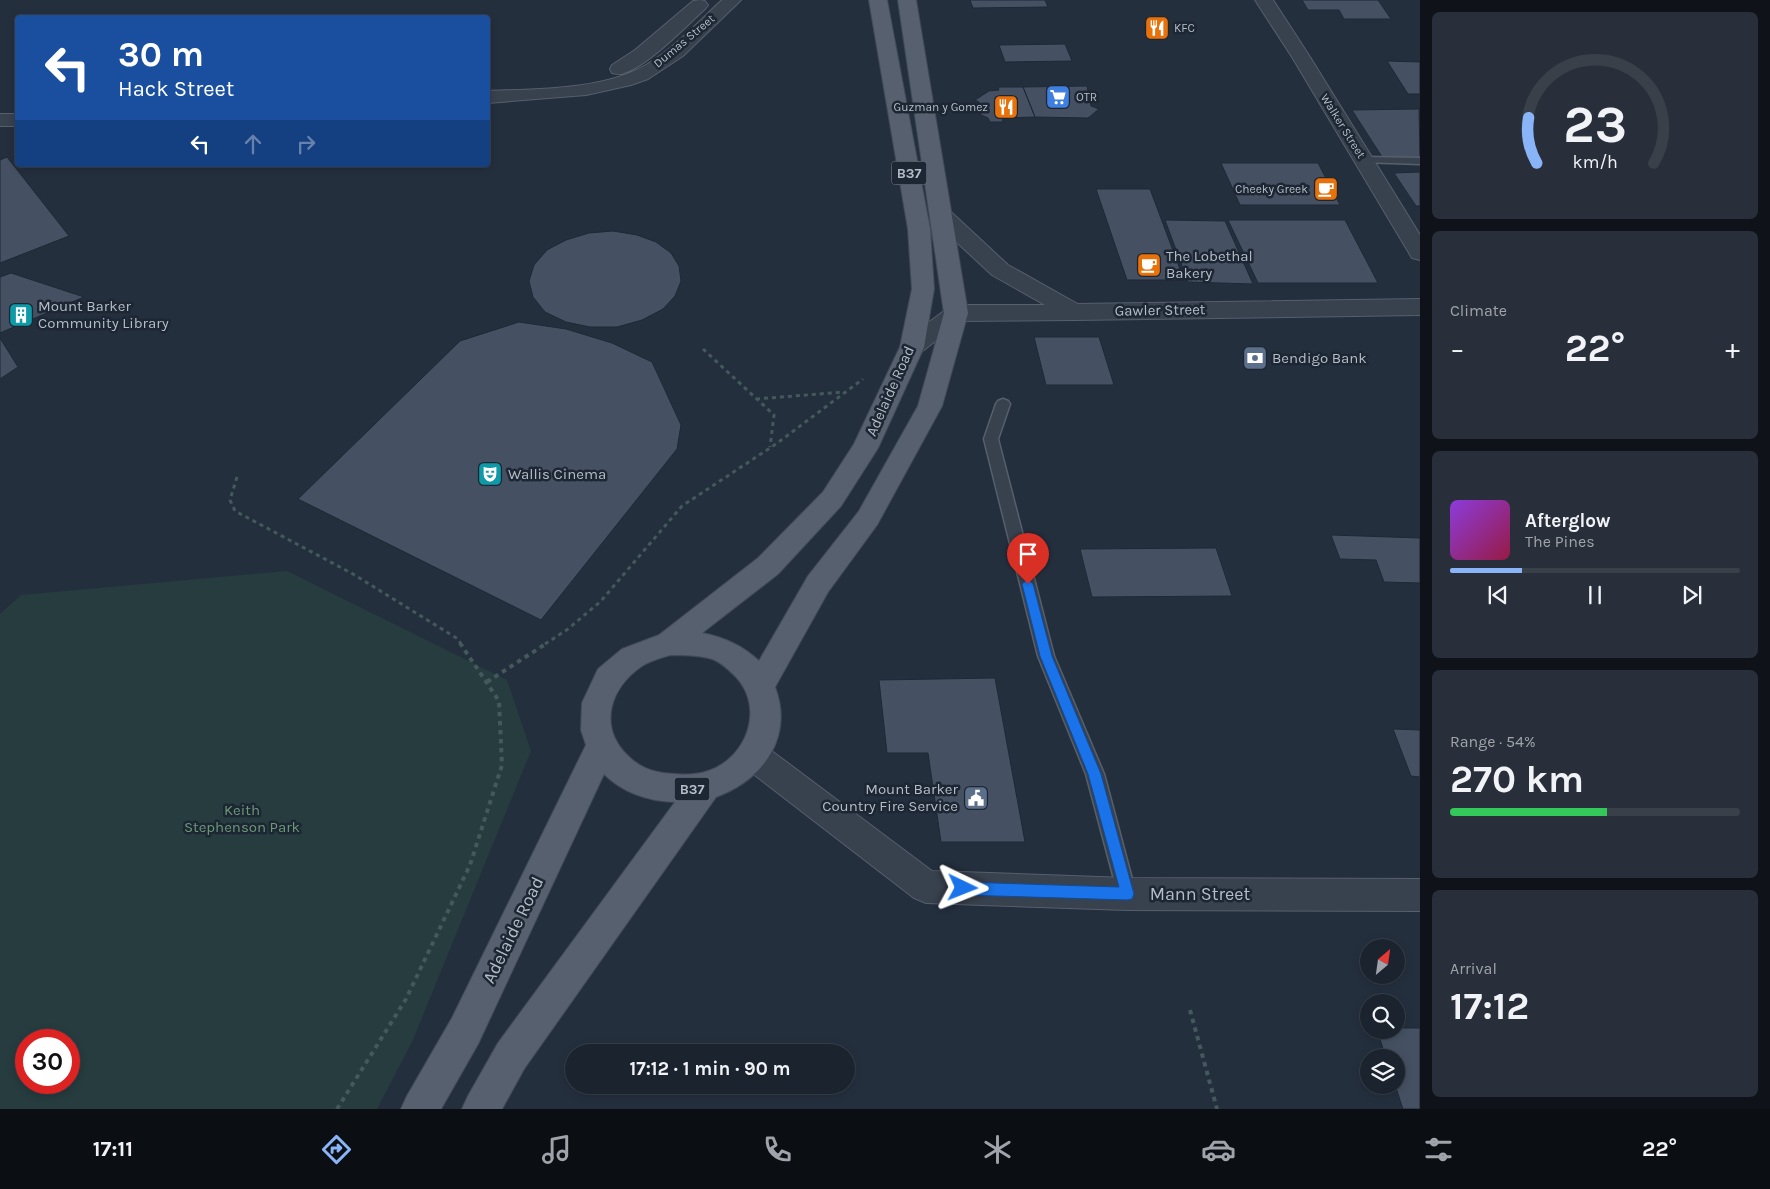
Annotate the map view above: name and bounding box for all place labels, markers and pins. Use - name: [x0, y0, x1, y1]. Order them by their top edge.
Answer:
- restaurant icon: KFC: [1144, 15, 1170, 41]
- place label: KFC: [1174, 21, 1195, 35]
- supermarket icon: OTR: [1045, 84, 1071, 110]
- place label: OTR: [1076, 90, 1097, 104]
- restaurant icon: Guzman y Gomez: [993, 94, 1019, 120]
- place label: Guzman y Gomez: [894, 100, 988, 114]
- cafe icon: Cheeky Greek: [1313, 176, 1339, 202]
- place label: Cheeky Greek: [1235, 182, 1308, 196]
- place label: The Lobethal Bakery: [1166, 247, 1253, 282]
- cafe icon: The Lobethal Bakery: [1136, 252, 1162, 278]
- place label: Mount Barker Community Library: [38, 297, 169, 332]
- building icon: Mount Barker Community Library: [8, 302, 34, 328]
- bank icon: Bendigo Bank: [1242, 345, 1268, 371]
- place label: Bendigo Bank: [1272, 349, 1367, 367]
- theatre icon: Wallis Cinema: [477, 461, 503, 487]
- place label: Wallis Cinema: [508, 465, 606, 483]
- pin: [1007, 533, 1049, 584]
- place label: Mount Barker Country Fire Service: [822, 780, 959, 815]
- public building icon: Mount Barker Country Fire Service: [963, 785, 989, 811]

